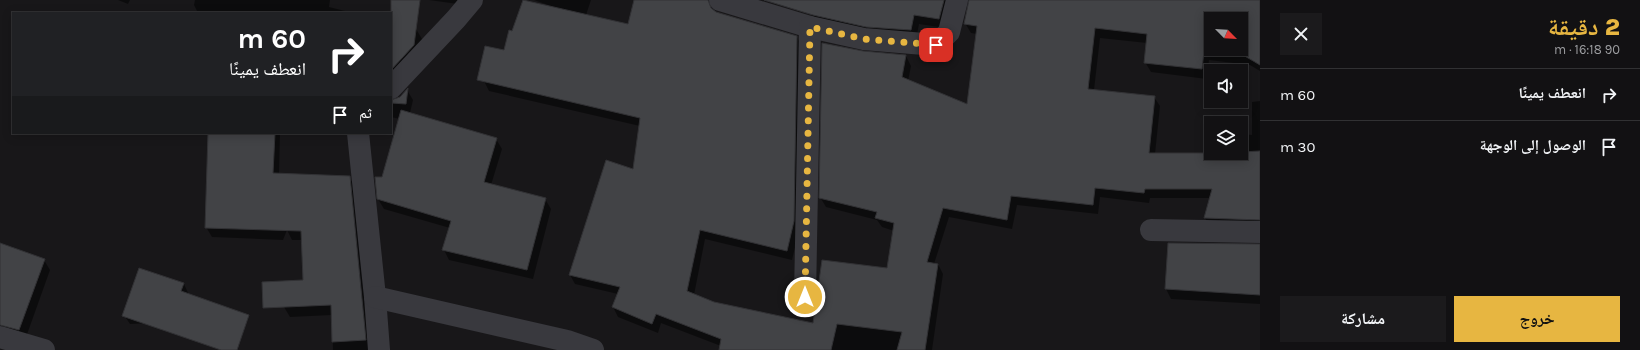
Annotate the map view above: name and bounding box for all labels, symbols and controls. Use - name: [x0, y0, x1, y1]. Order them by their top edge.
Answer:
- north arrow: [1204, 12, 1248, 56]
- map controls: [1204, 12, 1248, 160]
- button: close: [1280, 13, 1322, 55]
- text: 2 دقيقة: [1548, 13, 1620, 41]
- text: 60 m: [238, 22, 306, 55]
- icon: right: [320, 28, 372, 80]
- pin: [919, 28, 953, 62]
- icon: arrive: [925, 34, 947, 56]
- text: 90 m · 16:18: [1554, 42, 1620, 57]
- text: انعطف يمينًا: [229, 58, 306, 80]
- button: sound: [1204, 64, 1248, 108]
- text: انعطف يمينًا: [1519, 84, 1586, 102]
- icon: right: [1598, 84, 1620, 106]
- text: 60 m: [1280, 86, 1315, 104]
- icon: arrive: [329, 104, 351, 126]
- text: ثم: [359, 104, 372, 122]
- button: layers: [1204, 116, 1248, 160]
- text: الوصول إلى الوجهة: [1480, 136, 1586, 154]
- icon: arrive: [1598, 136, 1620, 158]
- text: 30 m: [1280, 138, 1315, 156]
- position arrow: [784, 276, 826, 318]
- button: مشاركة: [1280, 296, 1446, 342]
- button: خروج: [1454, 296, 1620, 342]

